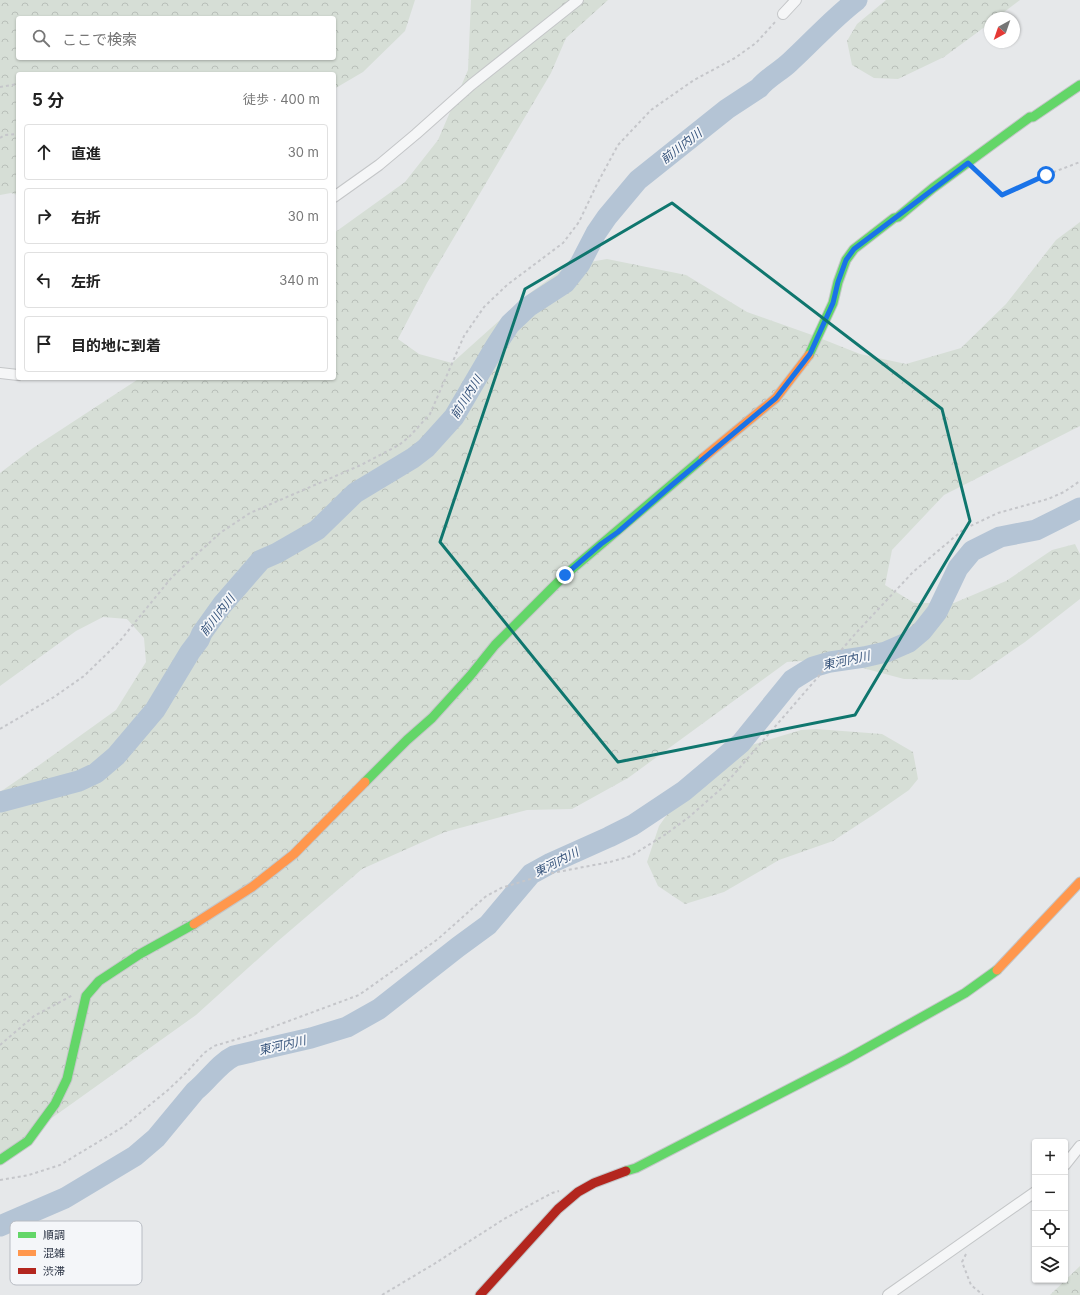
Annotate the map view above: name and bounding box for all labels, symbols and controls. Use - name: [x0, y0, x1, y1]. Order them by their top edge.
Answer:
- north arrow: [984, 12, 1020, 48]
- search box: [16, 16, 336, 60]
- icon: search: [30, 27, 52, 49]
- text: ここで検索: [62, 30, 137, 49]
- text: 5 分: [32, 90, 64, 110]
- text: 徒歩 · 400 m: [243, 91, 320, 107]
- water label: 前川内川: [657, 124, 706, 167]
- icon: ahead: [33, 141, 55, 163]
- text: 直進: [71, 144, 101, 163]
- text: 30 m: [288, 144, 319, 160]
- route start: [1037, 166, 1055, 184]
- icon: right: [33, 205, 55, 227]
- text: 右折: [71, 208, 101, 227]
- text: 30 m: [288, 208, 319, 224]
- icon: left: [33, 269, 55, 291]
- text: 左折: [71, 272, 101, 291]
- text: 340 m: [279, 272, 319, 288]
- icon: arrive: [33, 333, 55, 355]
- text: 目的地に到着: [71, 336, 161, 355]
- water label: 前川内川: [447, 371, 486, 421]
- route end: [556, 566, 574, 584]
- water label: 前川内川: [196, 590, 239, 639]
- water label: 東河内川: [821, 647, 873, 672]
- water label: 東河内川: [531, 844, 583, 880]
- water label: 東河内川: [257, 1032, 309, 1058]
- map controls: [1032, 1139, 1068, 1283]
- button: +: [1032, 1139, 1068, 1175]
- button: −: [1032, 1175, 1068, 1211]
- button: locate: [1032, 1211, 1068, 1247]
- legend: [10, 1221, 142, 1285]
- text: 順調: [43, 1228, 65, 1242]
- text: 混雑: [43, 1246, 65, 1260]
- button: layers: [1032, 1247, 1068, 1283]
- text: 渋滞: [43, 1264, 65, 1278]

